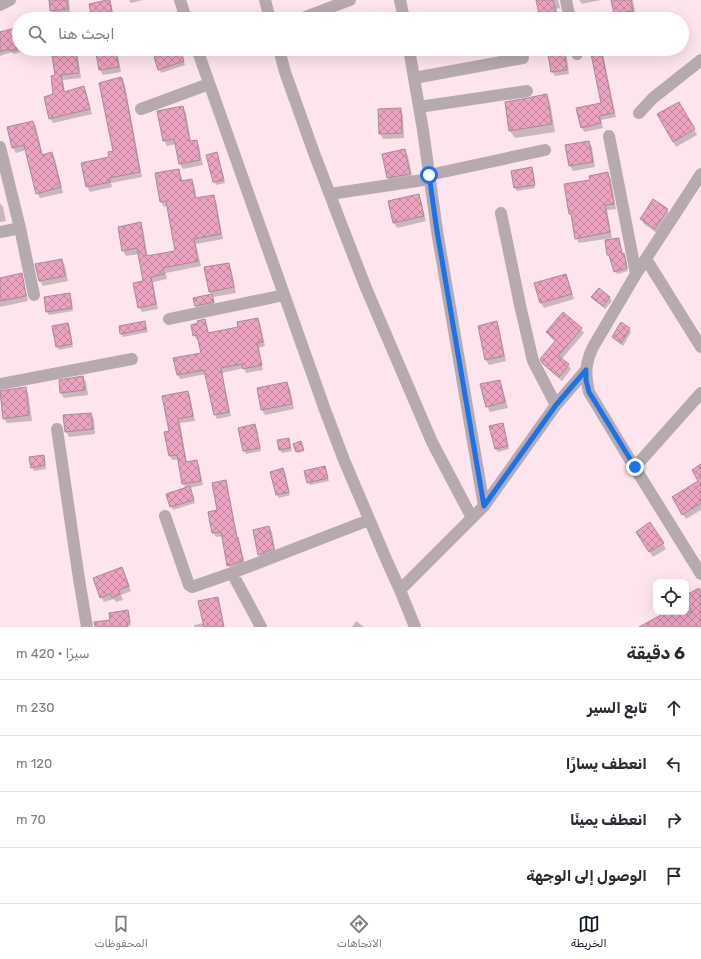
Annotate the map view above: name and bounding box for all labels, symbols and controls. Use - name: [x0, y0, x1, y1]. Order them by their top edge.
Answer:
- search box: [12, 12, 689, 56]
- icon: search: [26, 23, 48, 45]
- text: ابحث هنا: [58, 25, 115, 43]
- route start: [420, 166, 438, 184]
- route end: [626, 458, 644, 476]
- map controls: [653, 579, 689, 615]
- button: locate: [653, 579, 689, 615]
- text: 6 دقيقة: [627, 643, 685, 663]
- text: سيرًا · 420 m: [16, 646, 89, 661]
- icon: ahead: [663, 697, 685, 719]
- text: تابع السير: [587, 699, 647, 717]
- text: 230 m: [16, 700, 54, 715]
- icon: left: [663, 753, 685, 775]
- text: انعطف يسارًا: [566, 755, 647, 773]
- text: 120 m: [16, 756, 52, 771]
- icon: right: [663, 809, 685, 831]
- text: انعطف يمينًا: [570, 811, 647, 829]
- text: 70 m: [16, 812, 46, 827]
- icon: arrive: [663, 865, 685, 887]
- text: الوصول إلى الوجهة: [526, 867, 647, 885]
- tab: المحفوظات: [94, 913, 148, 950]
- tab: الاتجاهات: [337, 913, 382, 950]
- tab: الخريطة: [571, 913, 607, 950]

